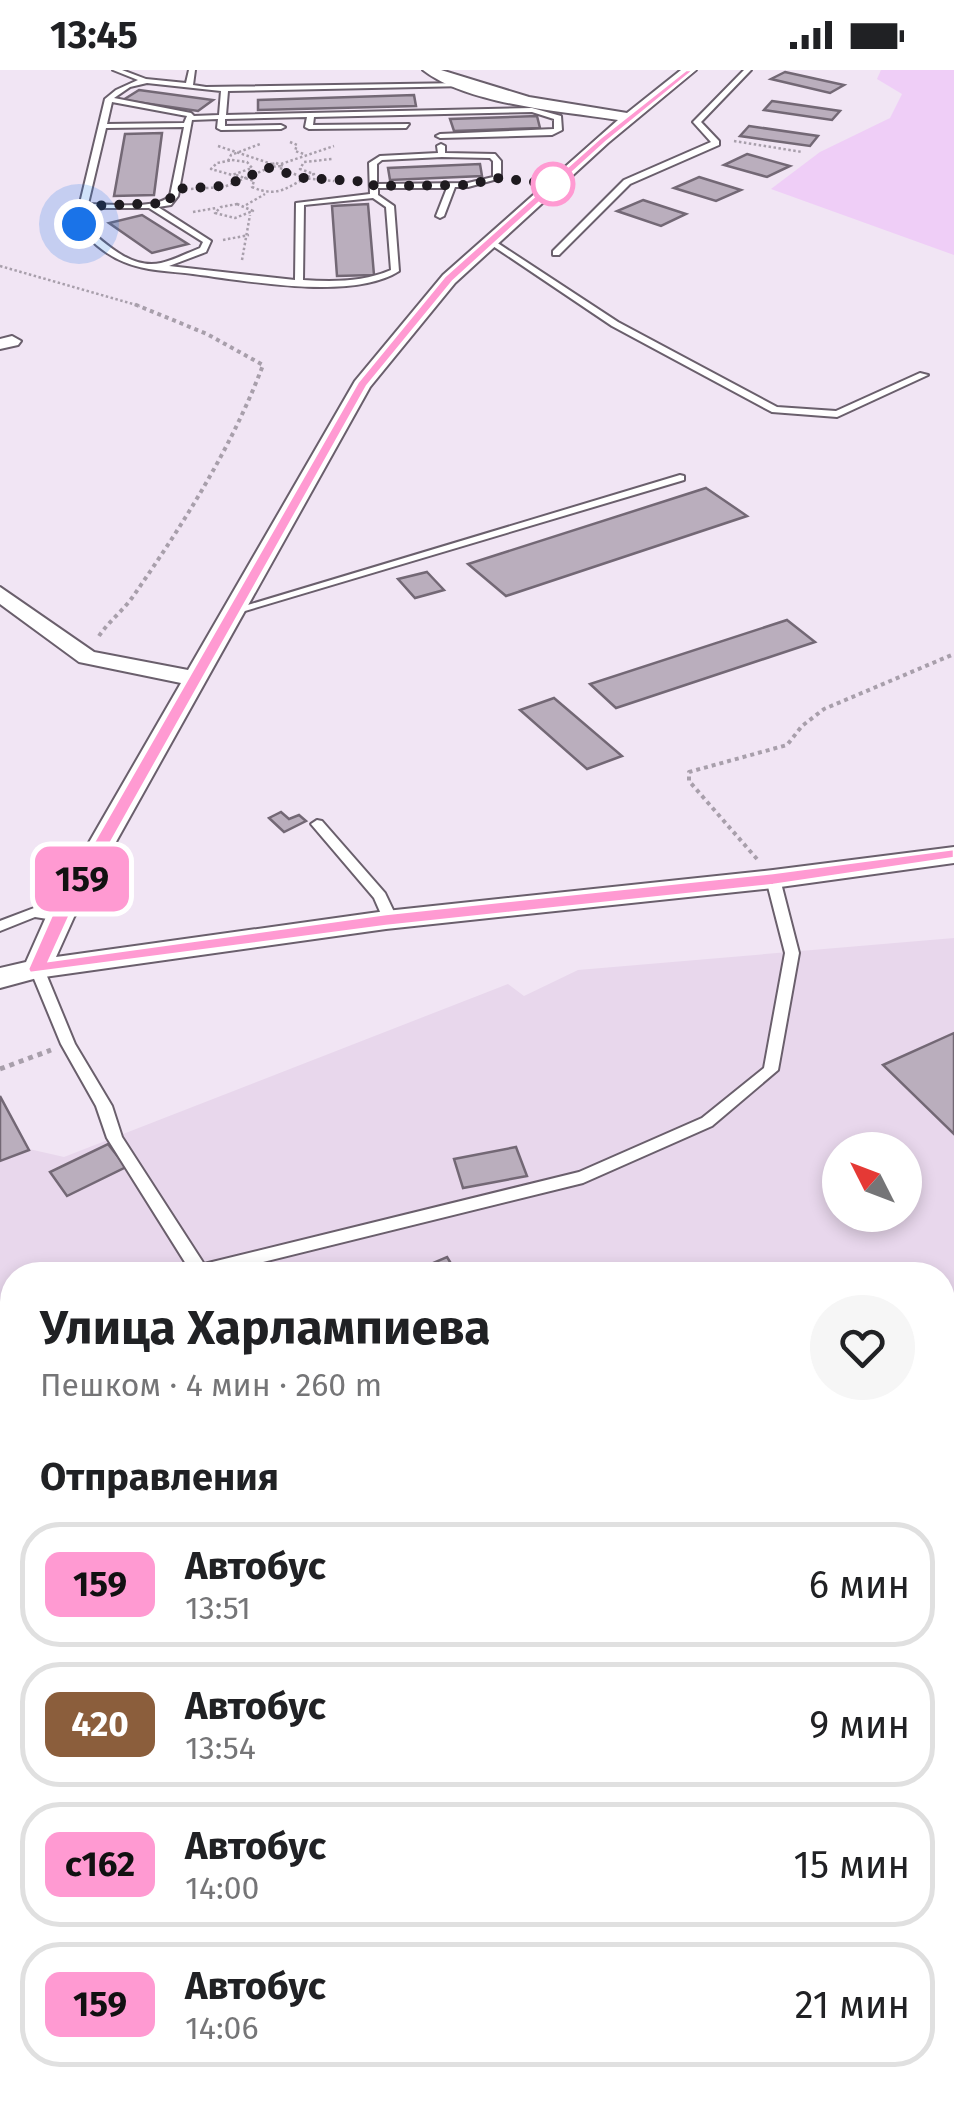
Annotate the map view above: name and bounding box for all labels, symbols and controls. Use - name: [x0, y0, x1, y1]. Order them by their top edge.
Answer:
- text: 13:45: [50, 12, 138, 58]
- unlabelled marker: [532, 163, 574, 205]
- your location: [54, 199, 104, 249]
- line badge: 159: [24, 846, 140, 912]
- text: 159: [55, 858, 109, 900]
- north arrow: [822, 1132, 922, 1232]
- map controls: [822, 1132, 922, 1232]
- button: heart: [810, 1295, 915, 1400]
- text: Улица Харлампиева: [40, 1299, 490, 1357]
- text: Пешком · 4 мин · 260 m: [40, 1366, 382, 1404]
- text: Отправления: [40, 1454, 279, 1500]
- text: Автобус: [185, 1543, 326, 1589]
- text: 6 мин: [809, 1562, 910, 1608]
- text: 159: [73, 1563, 127, 1605]
- text: 13:51: [185, 1589, 251, 1627]
- text: Автобус: [185, 1683, 326, 1729]
- text: 9 мин: [809, 1702, 910, 1748]
- text: 420: [71, 1703, 129, 1745]
- text: 13:54: [185, 1729, 256, 1767]
- text: Автобус: [185, 1823, 326, 1869]
- text: 15 мин: [794, 1842, 910, 1888]
- text: с162: [65, 1843, 135, 1885]
- text: 14:00: [185, 1869, 259, 1907]
- text: Автобус: [185, 1963, 326, 2009]
- text: 21 мин: [795, 1982, 910, 2028]
- text: 159: [73, 1983, 127, 2025]
- text: 14:06: [185, 2009, 258, 2047]

